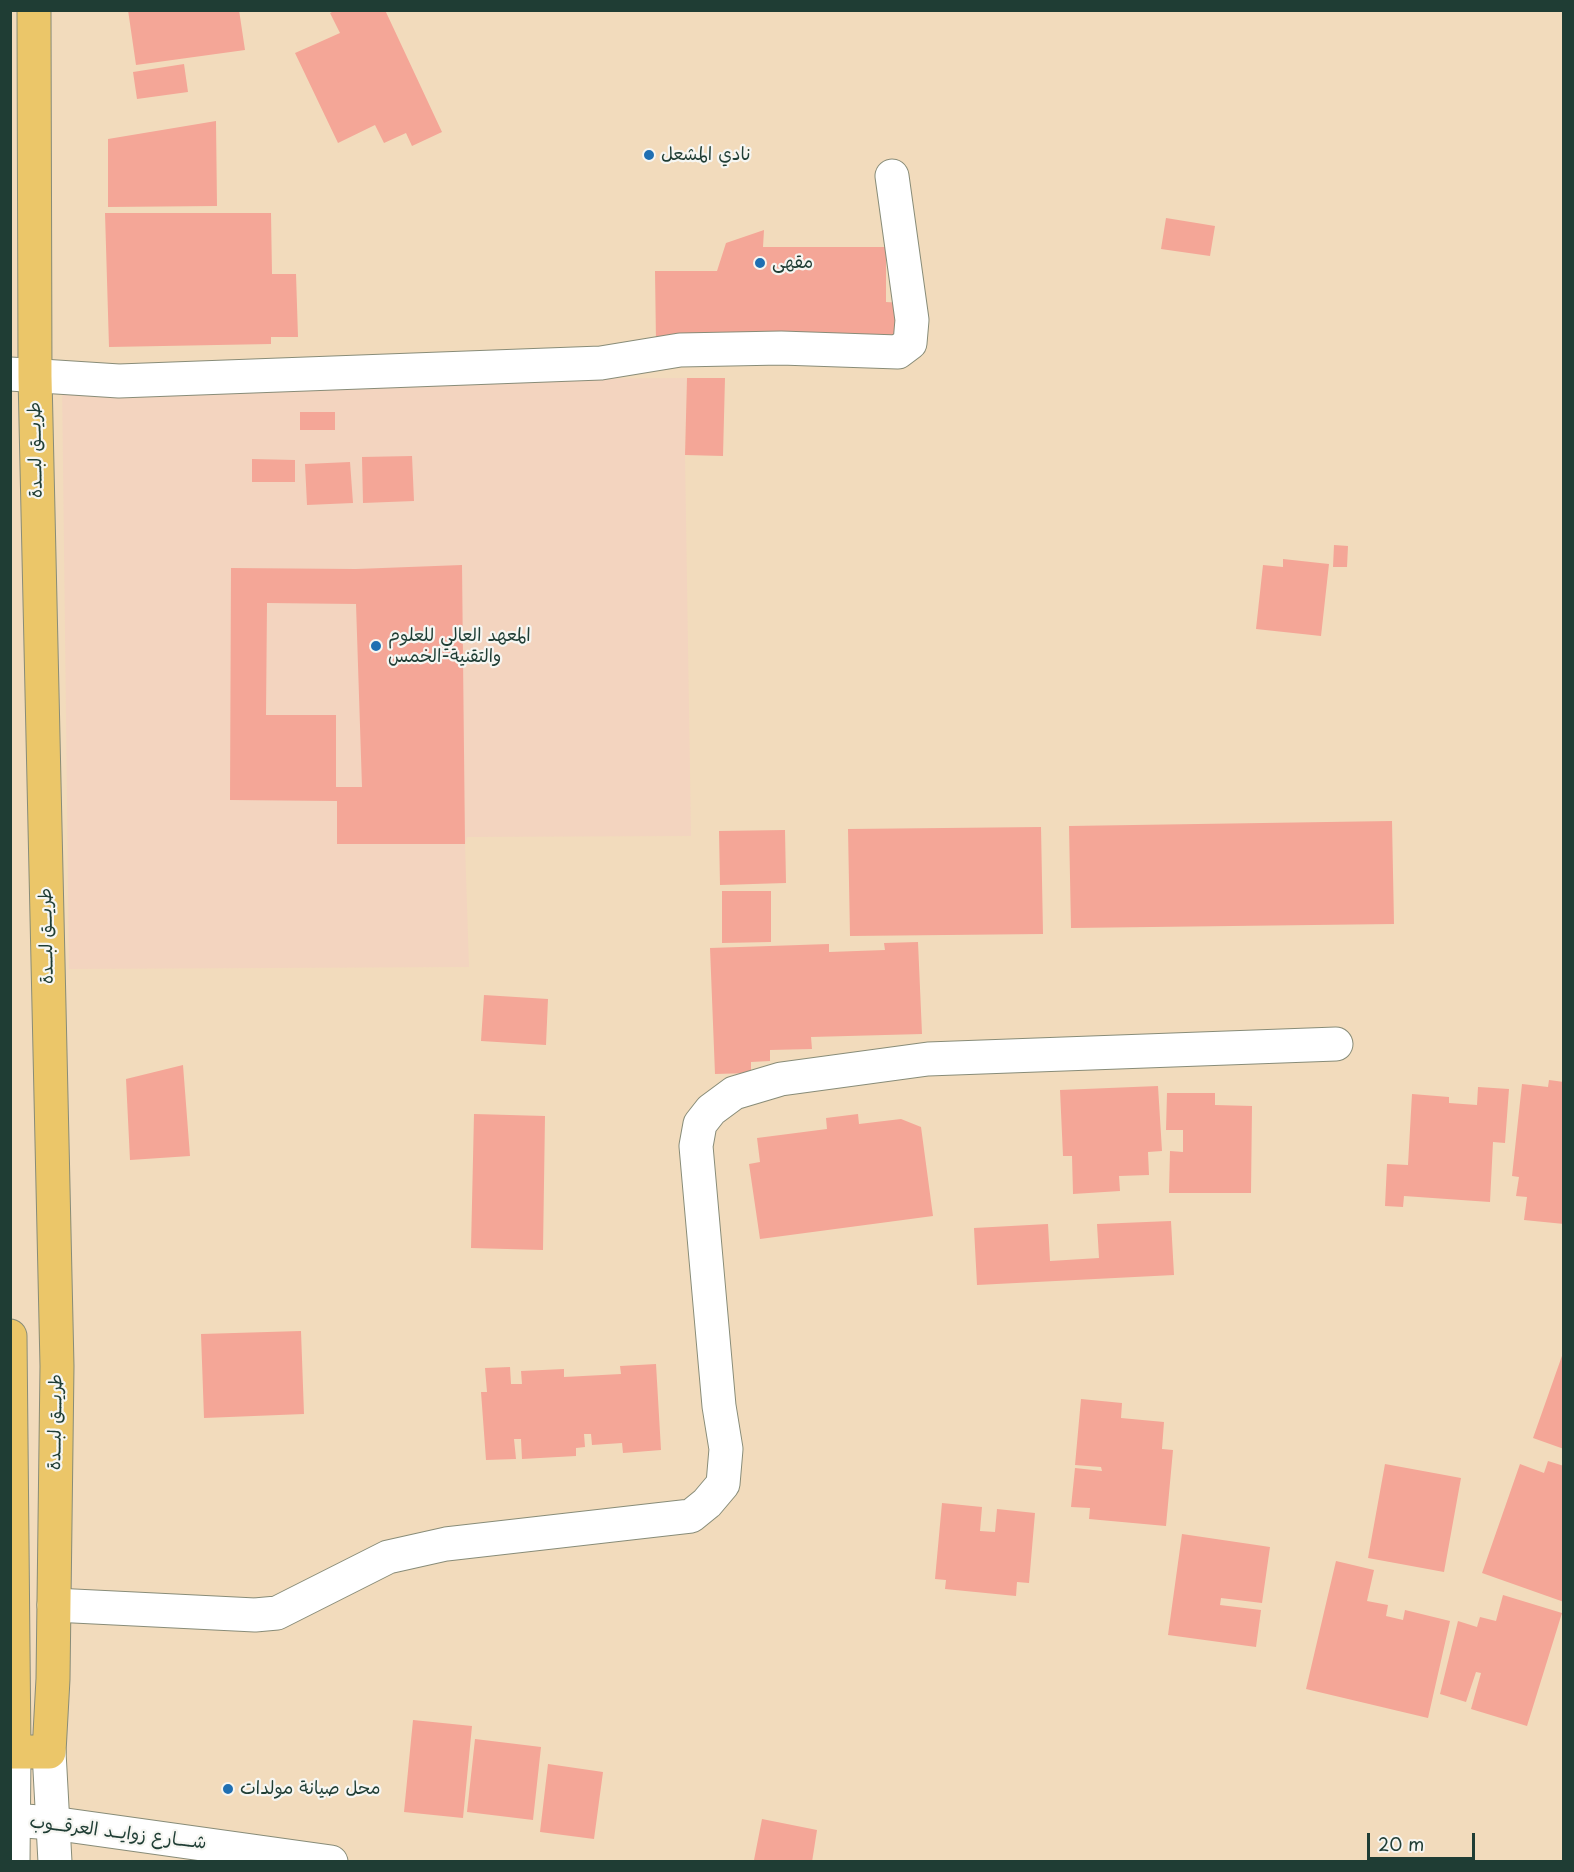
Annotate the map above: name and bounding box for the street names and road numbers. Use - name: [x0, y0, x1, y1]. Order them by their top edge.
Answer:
- street label: طريـــق لبـــدة: [24, 402, 48, 498]
- street label: طريـــق لبـــدة: [35, 888, 59, 984]
- street label: طريـــق لبـــدة: [44, 1374, 68, 1470]
- street label: شــــارع زوايــد العرقـــوب: [28, 1811, 208, 1855]

